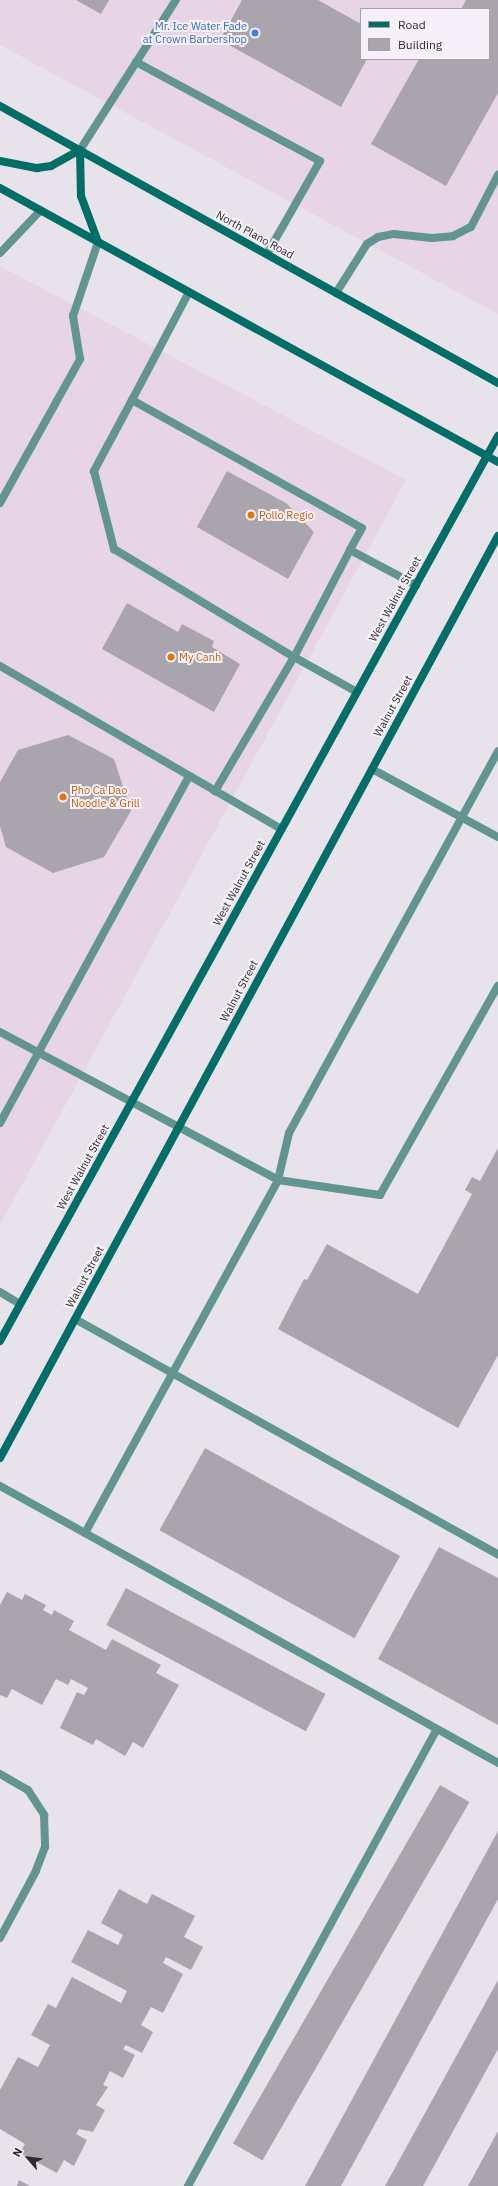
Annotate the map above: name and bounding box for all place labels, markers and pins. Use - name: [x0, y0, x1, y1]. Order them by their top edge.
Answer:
- place label: Mr. Ice Water Fade at Crown Barbershop: [143, 20, 247, 46]
- marker: Mr. Ice Water Fade at Crown Barbershop: [250, 28, 260, 38]
- place label: Pollo Regio: [259, 508, 314, 522]
- marker: Pollo Regio: [246, 510, 256, 520]
- place label: My Canh: [179, 650, 221, 664]
- marker: My Canh: [166, 652, 176, 662]
- place label: Pho Ca Dao Noodle & Grill: [71, 784, 140, 810]
- marker: Pho Ca Dao Noodle & Grill: [58, 792, 68, 802]

